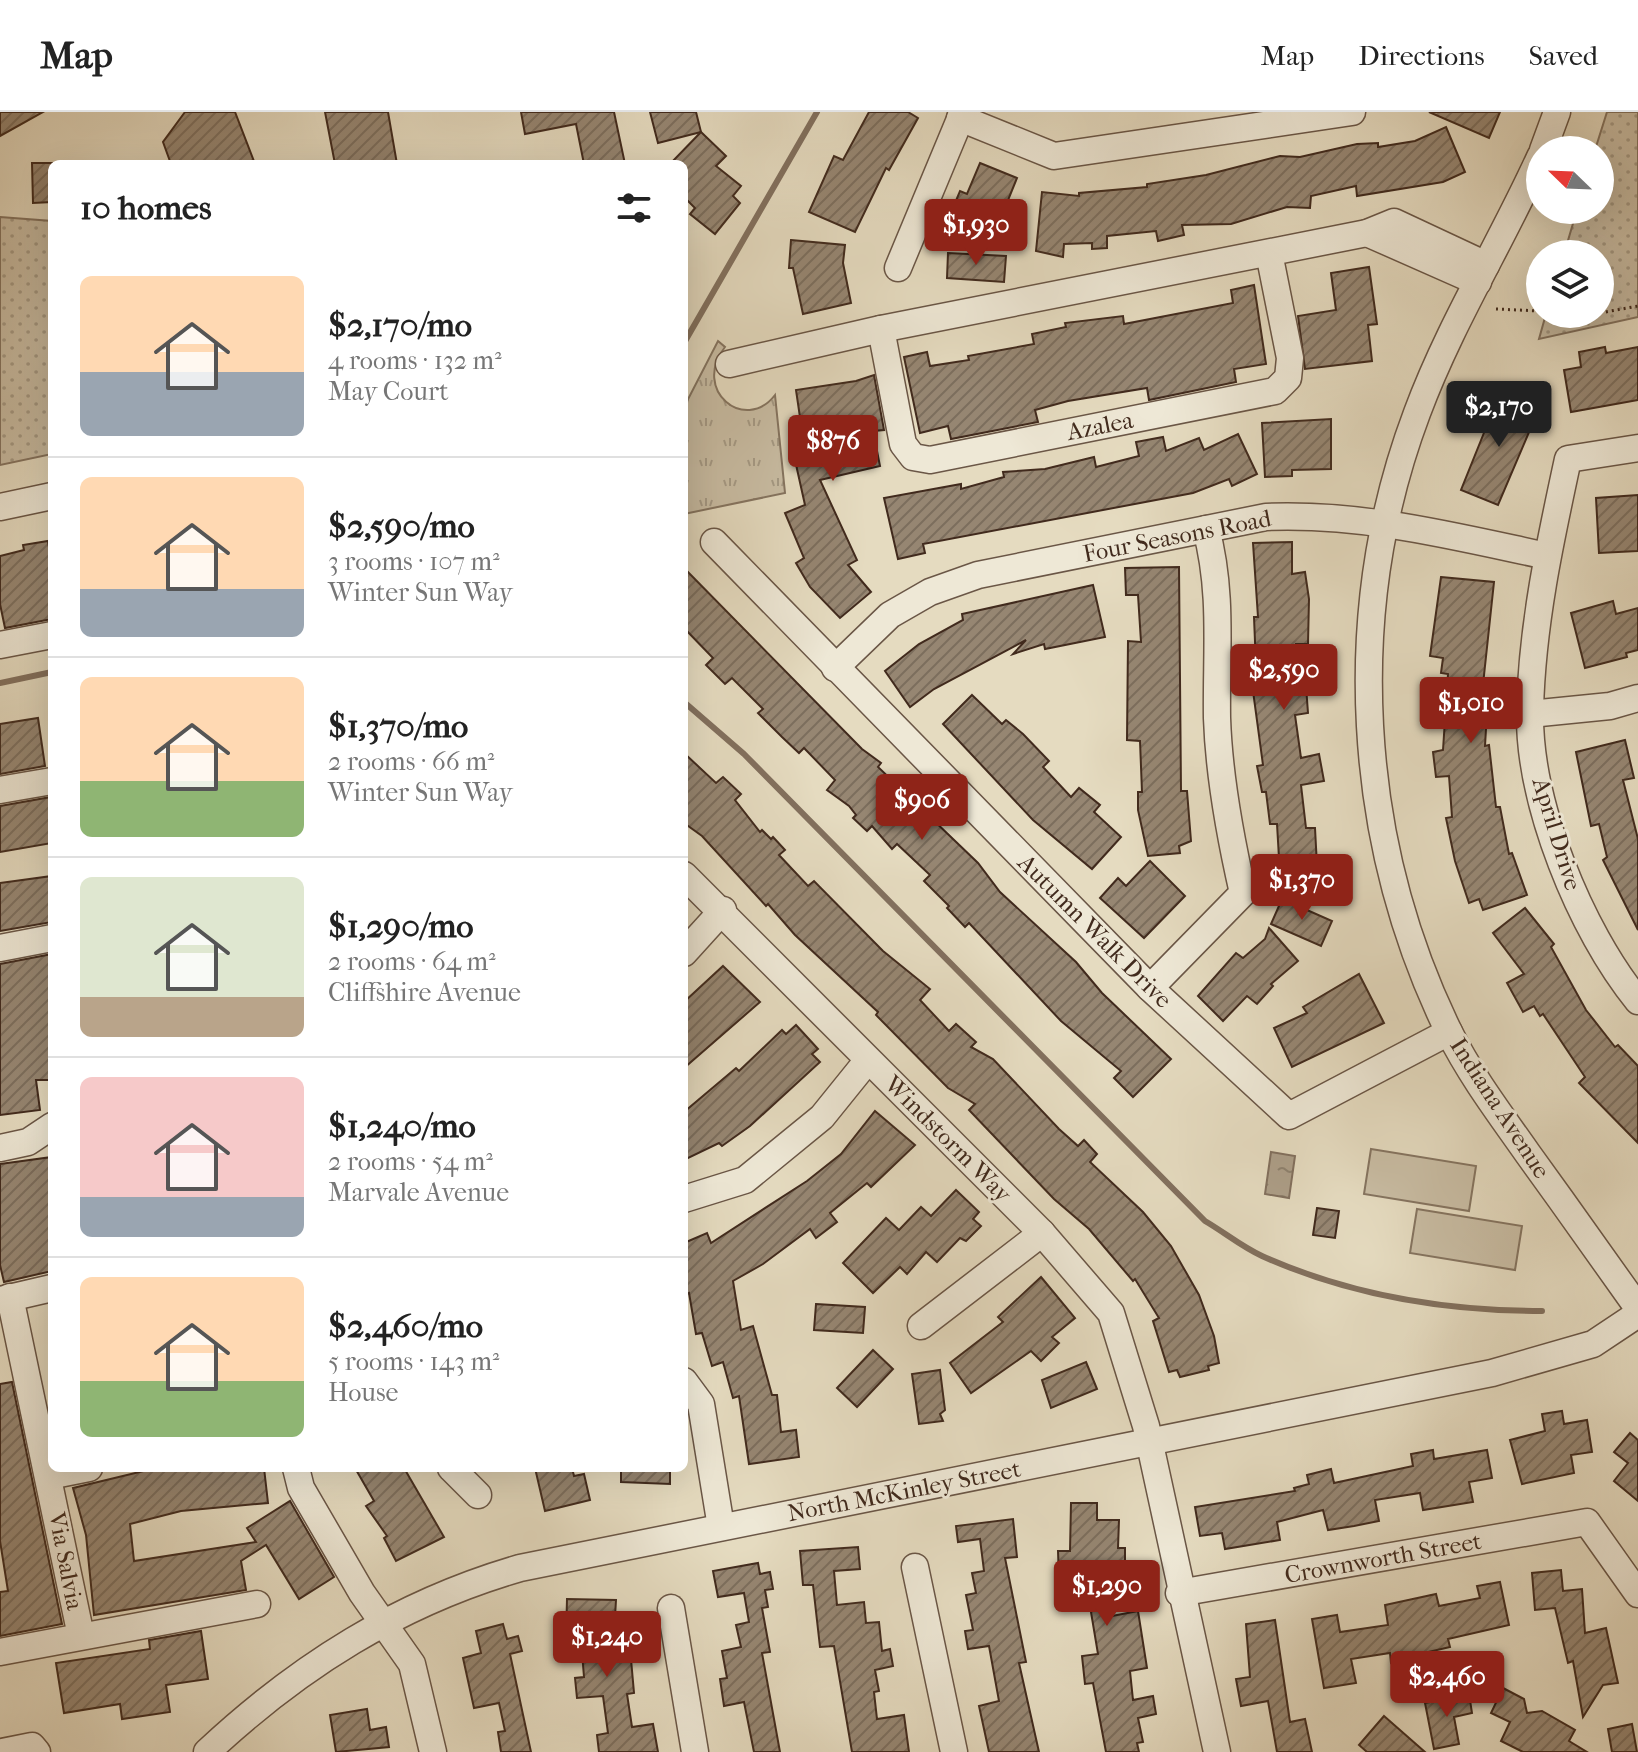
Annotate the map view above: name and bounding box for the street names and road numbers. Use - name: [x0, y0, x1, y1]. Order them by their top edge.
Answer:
- street label: Azalea: [1064, 406, 1136, 446]
- street label: Four Seasons Road: [1080, 504, 1274, 568]
- street label: April Drive: [1526, 773, 1587, 894]
- street label: Autumn Walk Drive: [1012, 848, 1178, 1014]
- street label: Indiana Avenue: [1444, 1032, 1556, 1184]
- street label: Windstorm Way: [878, 1069, 1018, 1209]
- street label: North McKinley Street: [785, 1455, 1023, 1527]
- street label: Via Salvia: [43, 1509, 89, 1613]
- street label: Crownworth Street: [1282, 1527, 1484, 1589]

